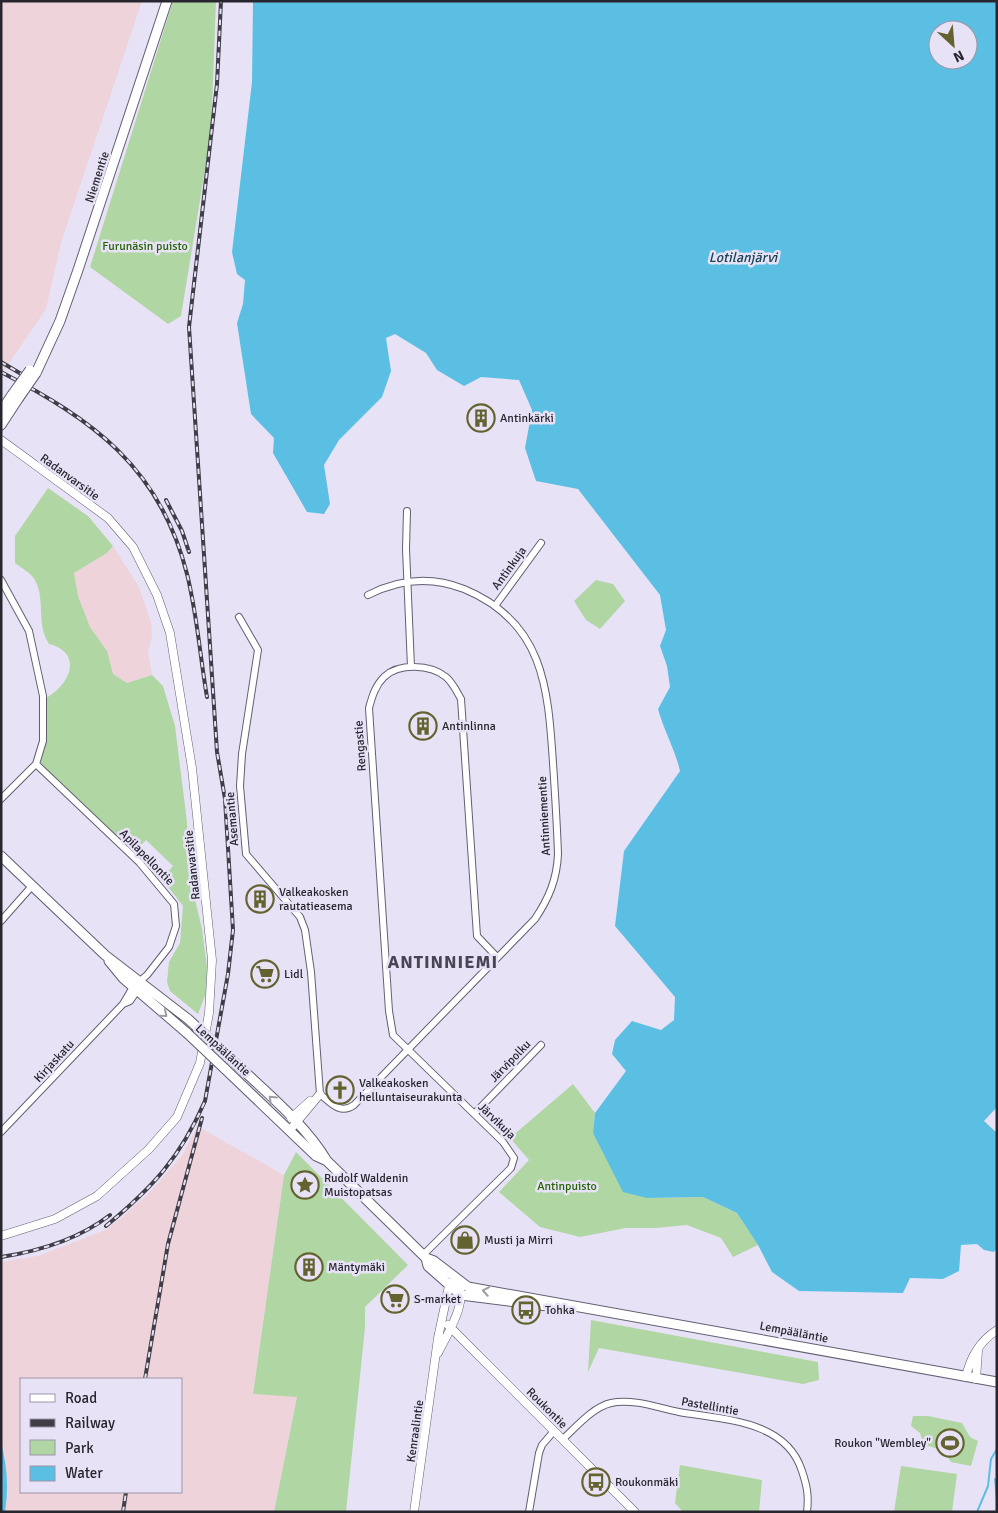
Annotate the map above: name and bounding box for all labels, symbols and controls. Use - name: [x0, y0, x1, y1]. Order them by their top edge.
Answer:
- north arrow: [928, 20, 978, 70]
- text: N: [950, 46, 967, 66]
- street label: Niementie: [82, 150, 113, 205]
- park label: Furunäsin puisto: [102, 239, 188, 254]
- water label: Lotilanjärvi: [709, 249, 779, 266]
- building icon: Antinkärki: [466, 403, 496, 433]
- place label: Antinkärki: [500, 411, 554, 426]
- street label: Radanvarsitie: [37, 451, 102, 504]
- street label: Antinkuja: [489, 544, 530, 593]
- building icon: Antinlinna: [408, 711, 438, 741]
- place label: Antinlinna: [442, 719, 496, 734]
- street label: Rengastie: [351, 720, 370, 772]
- street label: Antinniementie: [535, 776, 554, 856]
- street label: Asemantie: [223, 791, 242, 847]
- street label: Apilapellontie: [116, 826, 177, 888]
- street label: Radanvarsitie: [181, 829, 204, 901]
- building icon: Valkeakosken rautatieasema: [245, 884, 275, 914]
- place label: Valkeakosken rautatieasema: [279, 885, 353, 914]
- district label: ANTINNIEMI: [388, 951, 498, 973]
- supermarket icon: Lidl: [250, 959, 280, 989]
- place label: Lidl: [284, 967, 304, 982]
- one-way arrow: [158, 1008, 167, 1017]
- street label: Lempääläntie: [192, 1021, 253, 1080]
- street label: Kirjaskatu: [31, 1037, 78, 1086]
- street label: Järvipolku: [487, 1037, 534, 1086]
- church icon: Valkeakosken helluntaiseurakunta: [325, 1075, 355, 1105]
- place label: Valkeakosken helluntaiseurakunta: [359, 1076, 462, 1105]
- one-way arrow: [268, 1096, 277, 1105]
- street label: Järvikuja: [475, 1100, 518, 1143]
- place icon: Rudolf Waldenin Muistopatsas: [290, 1170, 320, 1200]
- place label: Rudolf Waldenin Muistopatsas: [324, 1171, 408, 1200]
- park label: Antinpuisto: [537, 1179, 597, 1194]
- shop icon: Musti ja Mirri: [450, 1225, 480, 1255]
- place label: Musti ja Mirri: [484, 1233, 553, 1248]
- building icon: Mäntymäki: [294, 1252, 324, 1282]
- place label: Mäntymäki: [328, 1260, 385, 1275]
- supermarket icon: S-market: [380, 1284, 410, 1314]
- one-way arrow: [482, 1286, 491, 1296]
- place label: S-market: [414, 1292, 461, 1307]
- bus stop icon: Tohka: [511, 1295, 541, 1325]
- place label: Tohka: [545, 1303, 575, 1318]
- street label: Lempääläntie: [758, 1318, 830, 1347]
- legend: [20, 1378, 182, 1493]
- street label: Roukontie: [523, 1385, 570, 1432]
- text: Road: [65, 1389, 97, 1407]
- street label: Pastellintie: [680, 1394, 740, 1419]
- street label: Kenraalintie: [404, 1399, 427, 1463]
- text: Railway: [65, 1414, 115, 1432]
- sports icon: Roukon "Wembley": [935, 1428, 965, 1458]
- place label: Roukon "Wembley": [834, 1436, 931, 1451]
- text: Park: [65, 1439, 94, 1457]
- text: Water: [65, 1464, 103, 1482]
- bus stop icon: Roukonmäki: [581, 1467, 611, 1497]
- place label: Roukonmäki: [615, 1475, 678, 1490]

